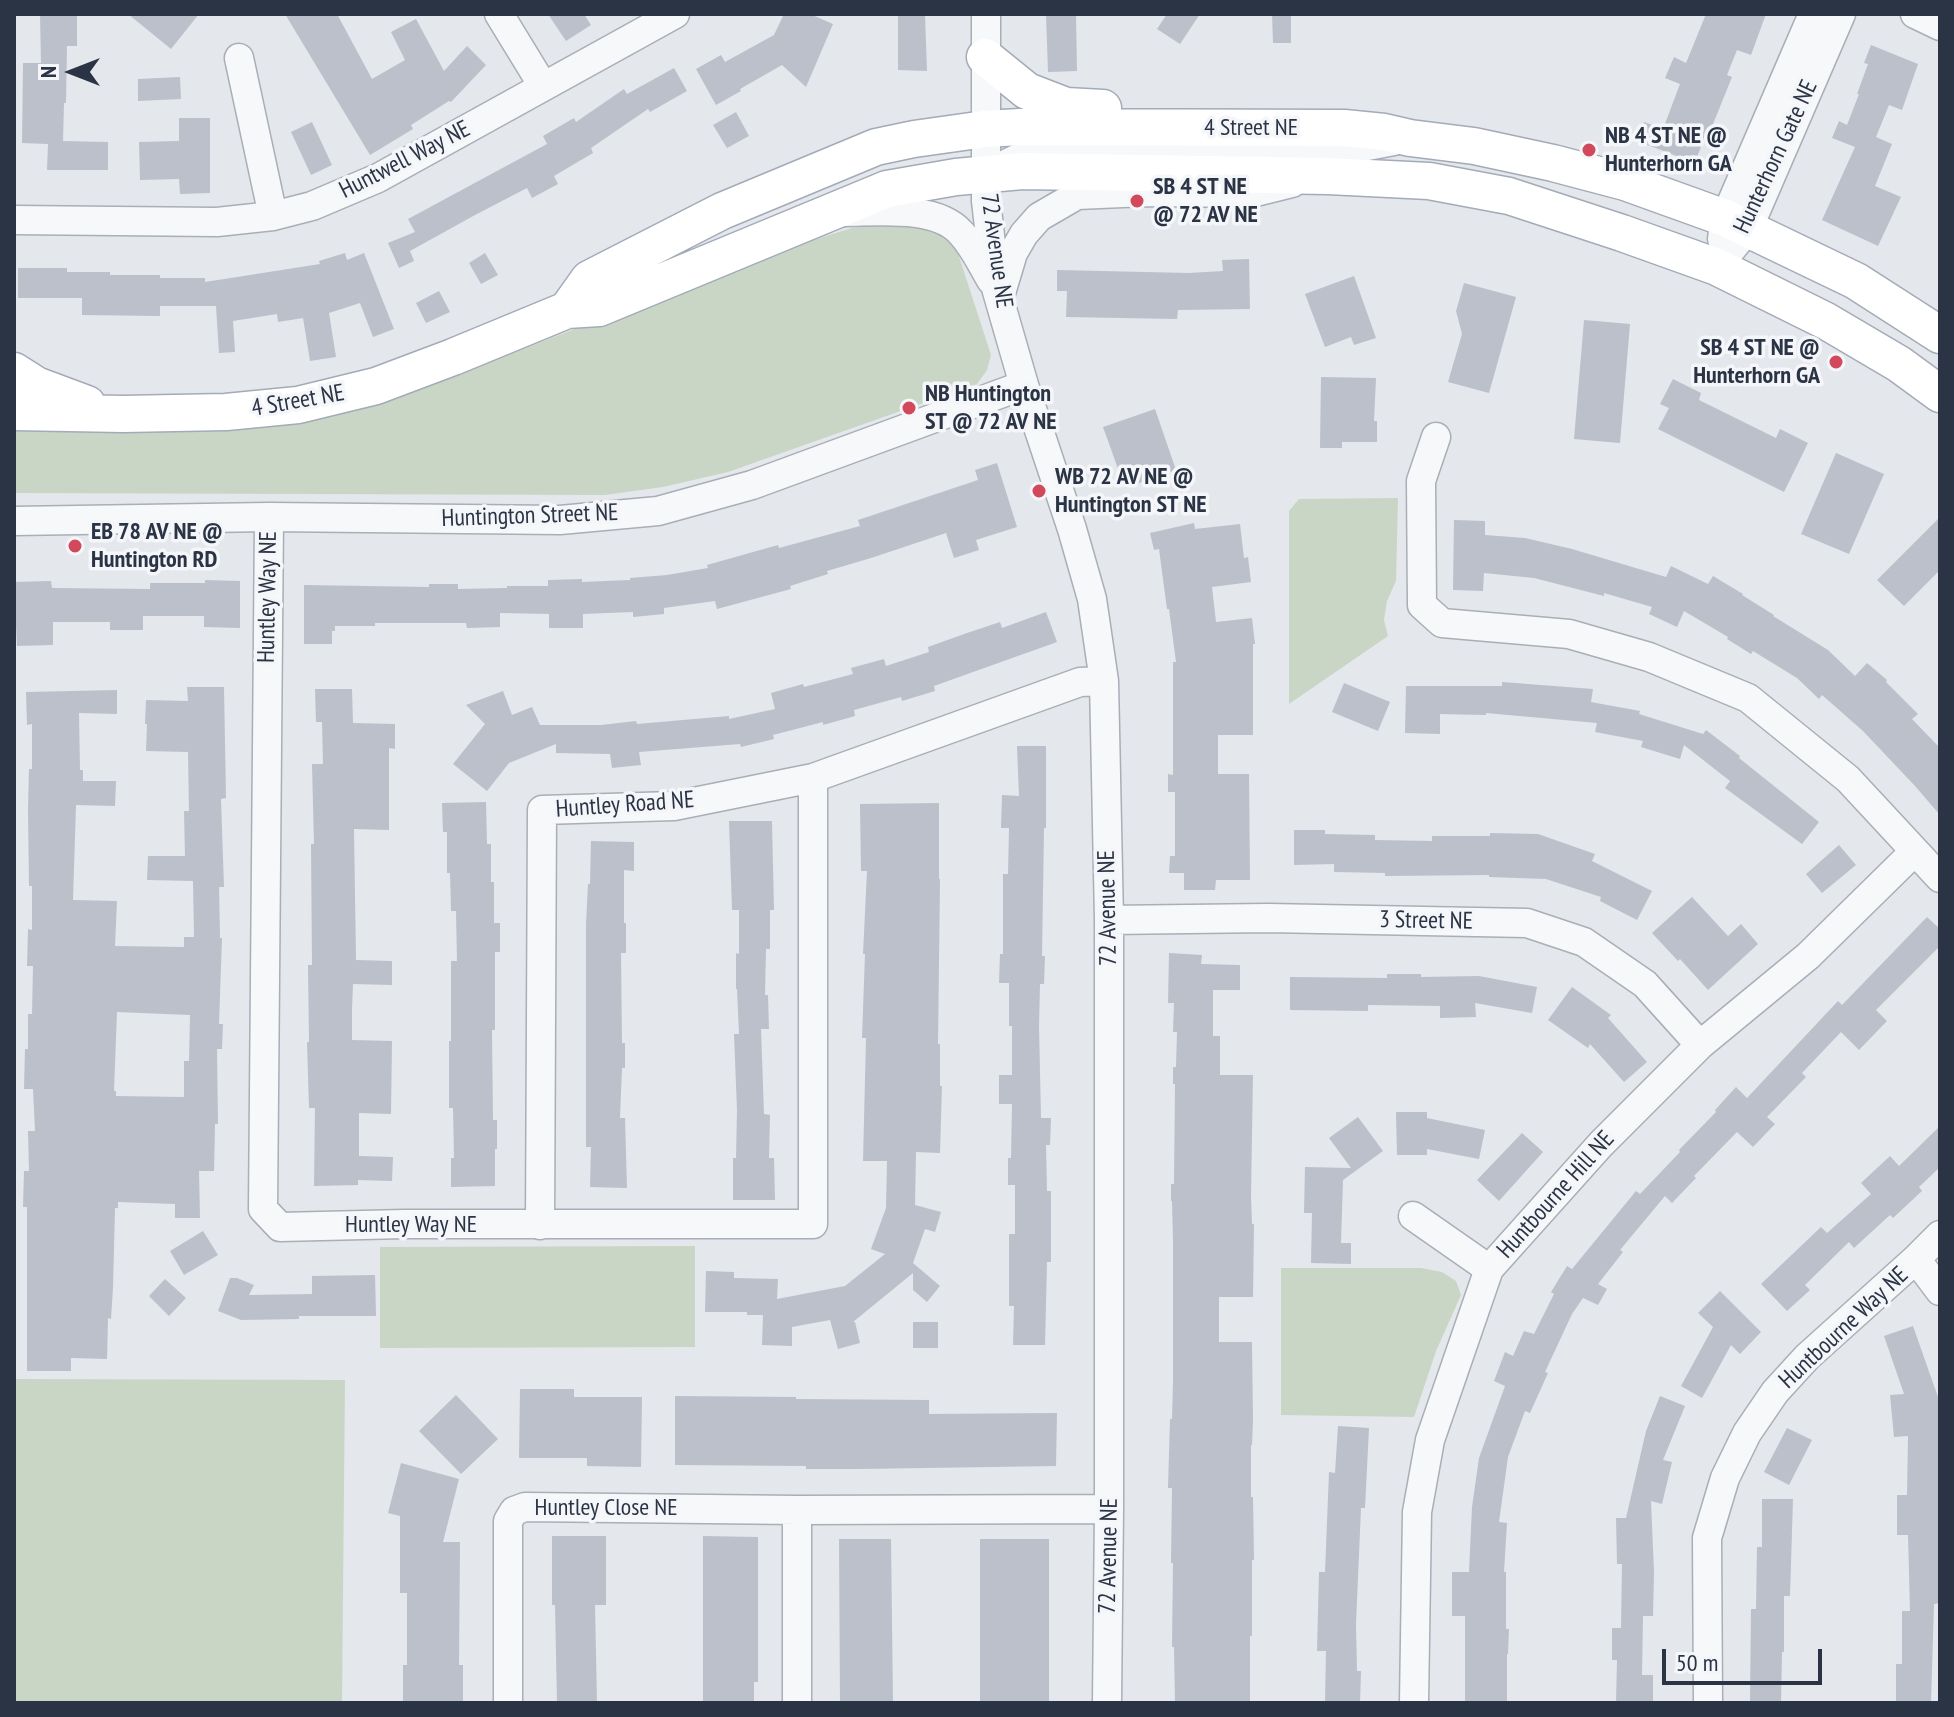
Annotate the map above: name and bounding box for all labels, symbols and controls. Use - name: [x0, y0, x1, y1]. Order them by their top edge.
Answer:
- north arrow: [32, 32, 112, 112]
- text: N: [34, 66, 62, 78]
- street label: Hunterhorn Gate NE: [1728, 76, 1824, 238]
- street label: 4 Street NE: [1204, 114, 1298, 142]
- street label: Huntwell Way NE: [335, 115, 475, 205]
- place label: NB 4 ST NE @ Hunterhorn GA: [1605, 122, 1732, 178]
- marker: NB 4 ST NE @ Hunterhorn GA: [1580, 141, 1598, 159]
- place label: SB 4 ST NE @ 72 AV NE: [1153, 173, 1258, 229]
- street label: 72 Avenue NE: [974, 192, 1018, 310]
- marker: SB 4 ST NE @ 72 AV NE: [1128, 192, 1146, 210]
- place label: SB 4 ST NE @ Hunterhorn GA: [1693, 334, 1820, 390]
- marker: SB 4 ST NE @ Hunterhorn GA: [1827, 353, 1845, 371]
- street label: 4 Street NE: [249, 379, 347, 423]
- place label: NB Huntington ST @ 72 AV NE: [925, 380, 1057, 436]
- marker: NB Huntington ST @ 72 AV NE: [900, 399, 918, 417]
- place label: WB 72 AV NE @ Huntington ST NE: [1055, 463, 1207, 519]
- marker: WB 72 AV NE @ Huntington ST NE: [1030, 482, 1048, 500]
- street label: Huntington Street NE: [441, 499, 619, 533]
- place label: EB 78 AV NE @ Huntington RD: [91, 518, 223, 574]
- street label: Huntley Way NE: [252, 531, 284, 663]
- marker: EB 78 AV NE @ Huntington RD: [66, 537, 84, 555]
- street label: Huntley Road NE: [555, 786, 695, 824]
- street label: 72 Avenue NE: [1093, 850, 1123, 966]
- street label: 3 Street NE: [1379, 906, 1473, 936]
- street label: Huntbourne Hill NE: [1491, 1125, 1621, 1265]
- street label: Huntley Way NE: [345, 1211, 477, 1239]
- street label: Huntbourne Way NE: [1773, 1261, 1915, 1395]
- street label: Huntley Close NE: [535, 1494, 677, 1522]
- street label: 72 Avenue NE: [1094, 1498, 1124, 1614]
- scale bar: [1666, 1633, 1826, 1683]
- text: 50 m: [1676, 1647, 1718, 1678]

